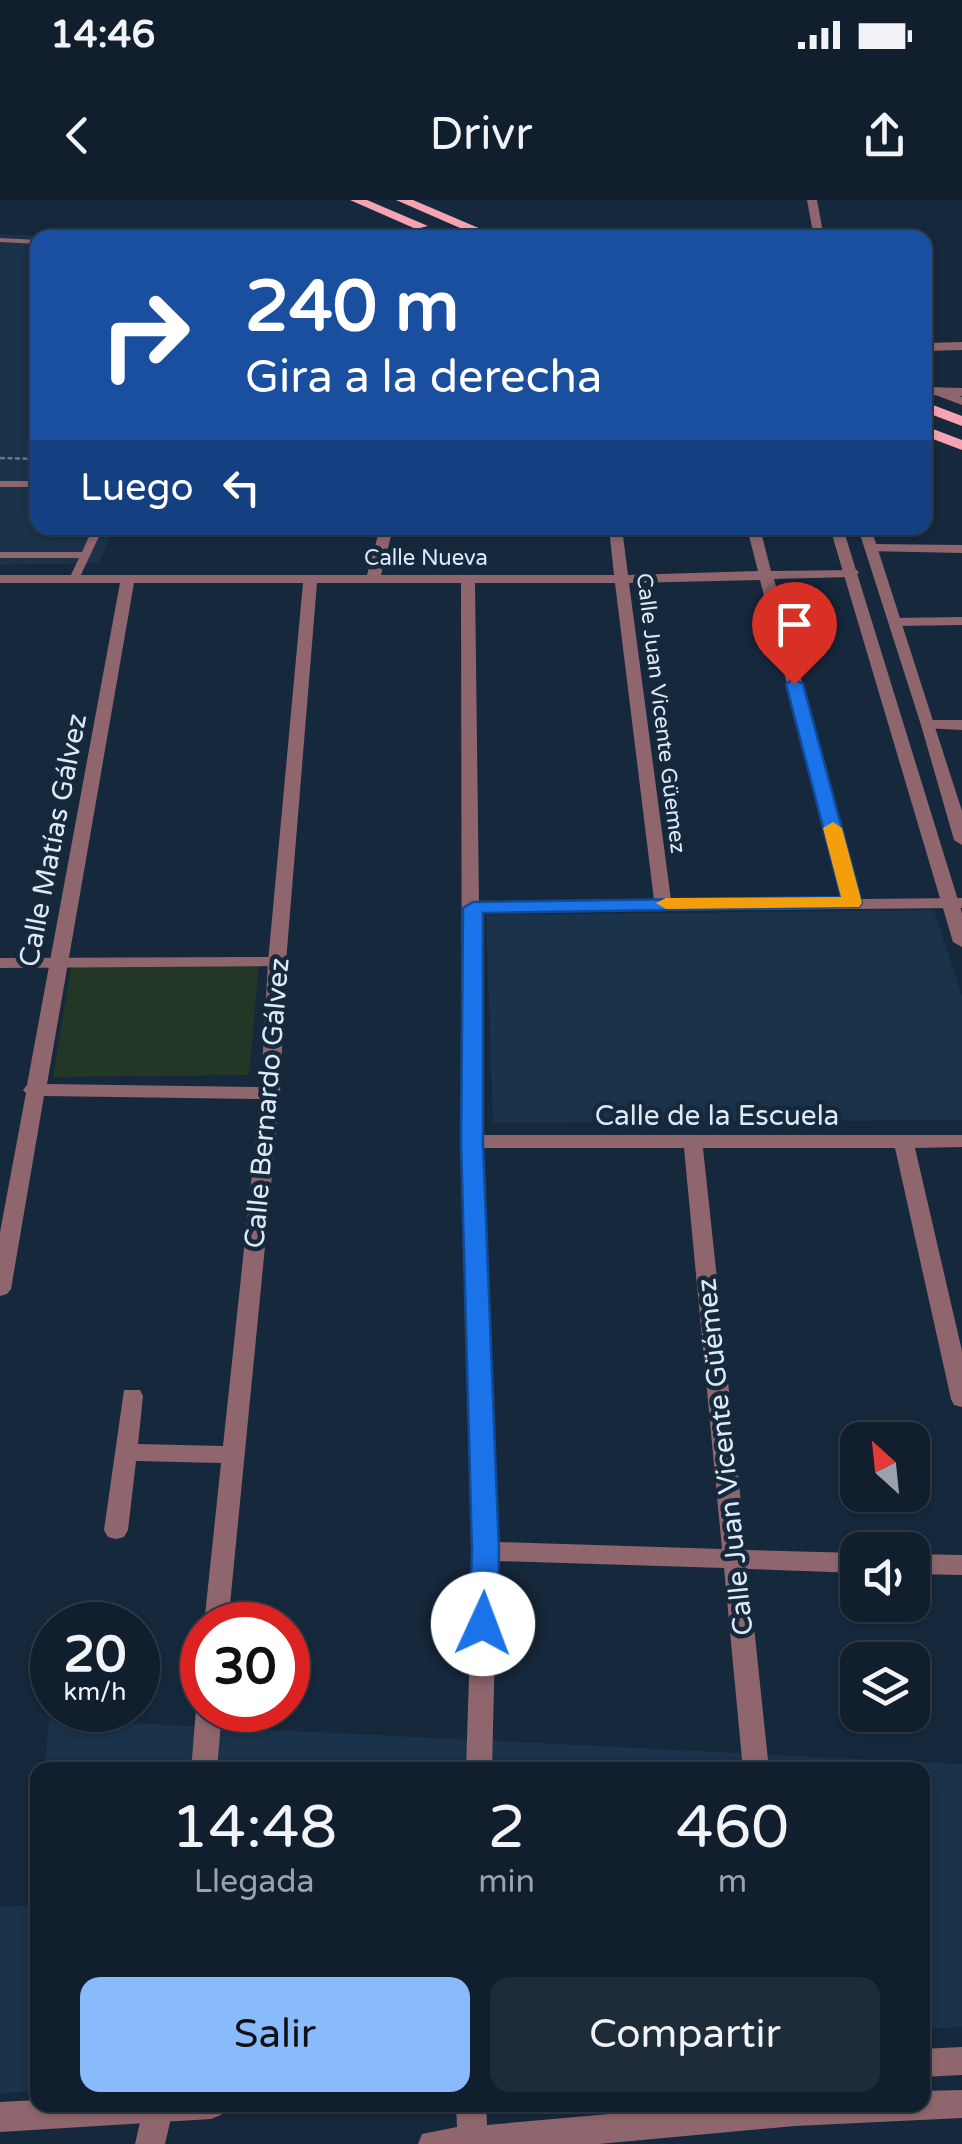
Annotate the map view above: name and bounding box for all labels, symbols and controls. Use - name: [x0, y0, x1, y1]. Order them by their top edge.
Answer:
- text: 14:46: [50, 12, 155, 58]
- icon: back: [50, 108, 105, 163]
- text: Drivr: [430, 108, 532, 162]
- icon: share: [857, 108, 912, 163]
- text: 240 m: [245, 266, 459, 350]
- icon: right: [80, 270, 210, 400]
- text: Gira a la derecha: [245, 351, 602, 405]
- icon: left: [214, 460, 269, 515]
- text: Luego: [80, 465, 194, 511]
- street label: Calle Nueva: [364, 545, 488, 571]
- street label: Calle Juan Vicente Güemez: [631, 571, 691, 855]
- pin: [752, 582, 837, 685]
- icon: arrive: [767, 597, 822, 652]
- street label: Calle Matías Gálvez: [12, 711, 94, 970]
- street label: Calle Bernardo Gálvez: [237, 956, 297, 1250]
- street label: Calle de la Escuela: [595, 1099, 839, 1133]
- street label: Calle Juan Vicente Güémez: [689, 1277, 761, 1637]
- north arrow: [840, 1422, 930, 1512]
- map controls: [840, 1422, 930, 1732]
- button: sound: [840, 1532, 930, 1622]
- position arrow: [431, 1572, 535, 1676]
- speed limit sign: 30: [180, 1602, 310, 1732]
- text: 20: [64, 1625, 126, 1685]
- button: layers: [840, 1642, 930, 1732]
- text: km/h: [64, 1677, 126, 1707]
- text: 14:48: [171, 1792, 337, 1864]
- text: 2: [488, 1792, 525, 1864]
- text: 460: [676, 1792, 789, 1864]
- text: Llegada: [194, 1863, 315, 1901]
- text: min: [478, 1863, 535, 1901]
- text: m: [718, 1863, 747, 1901]
- button: Salir: [80, 1977, 470, 2092]
- button: Compartir: [490, 1977, 880, 2092]

